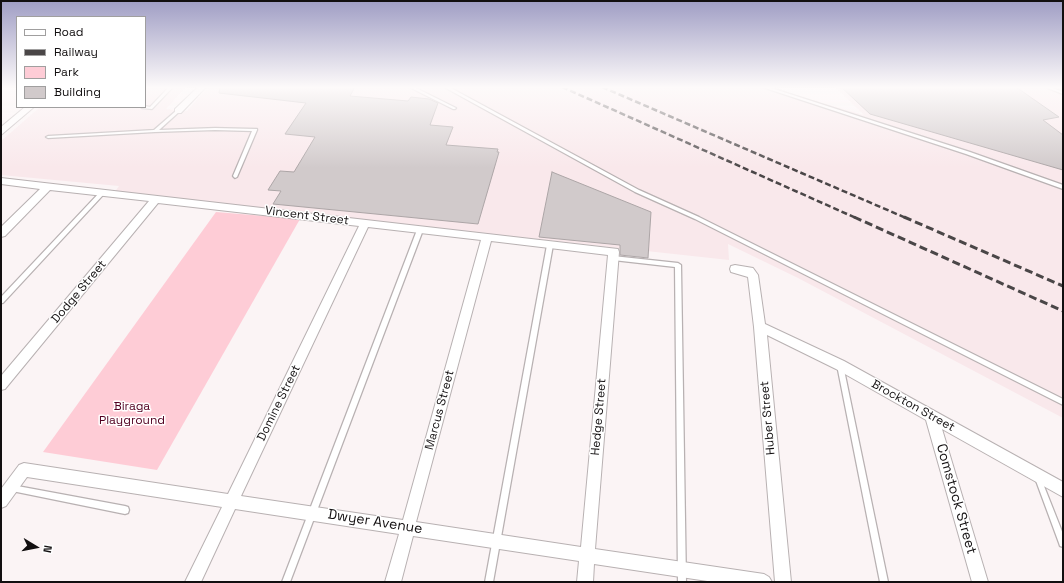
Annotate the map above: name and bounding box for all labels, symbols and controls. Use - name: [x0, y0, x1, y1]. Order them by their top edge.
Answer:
- legend: [16, 16, 146, 108]
- text: Road: [54, 24, 83, 40]
- text: Railway: [54, 44, 98, 60]
- text: Park: [54, 64, 79, 80]
- text: Building: [54, 84, 101, 100]
- street label: Vincent Street: [264, 204, 350, 228]
- street label: Dodge Street: [49, 258, 109, 326]
- street label: Domine Street: [254, 363, 304, 443]
- street label: Marcus Street: [422, 368, 458, 452]
- street label: Brockton Street: [869, 377, 957, 435]
- street label: Hedge Street: [588, 378, 610, 456]
- street label: Huber Street: [758, 380, 778, 456]
- park label: Biraga Playground: [99, 400, 165, 428]
- street label: Comstock Street: [932, 442, 980, 556]
- street label: Dwyer Avenue: [326, 506, 424, 538]
- north arrow: [16, 527, 56, 567]
- text: N: [40, 544, 55, 554]

